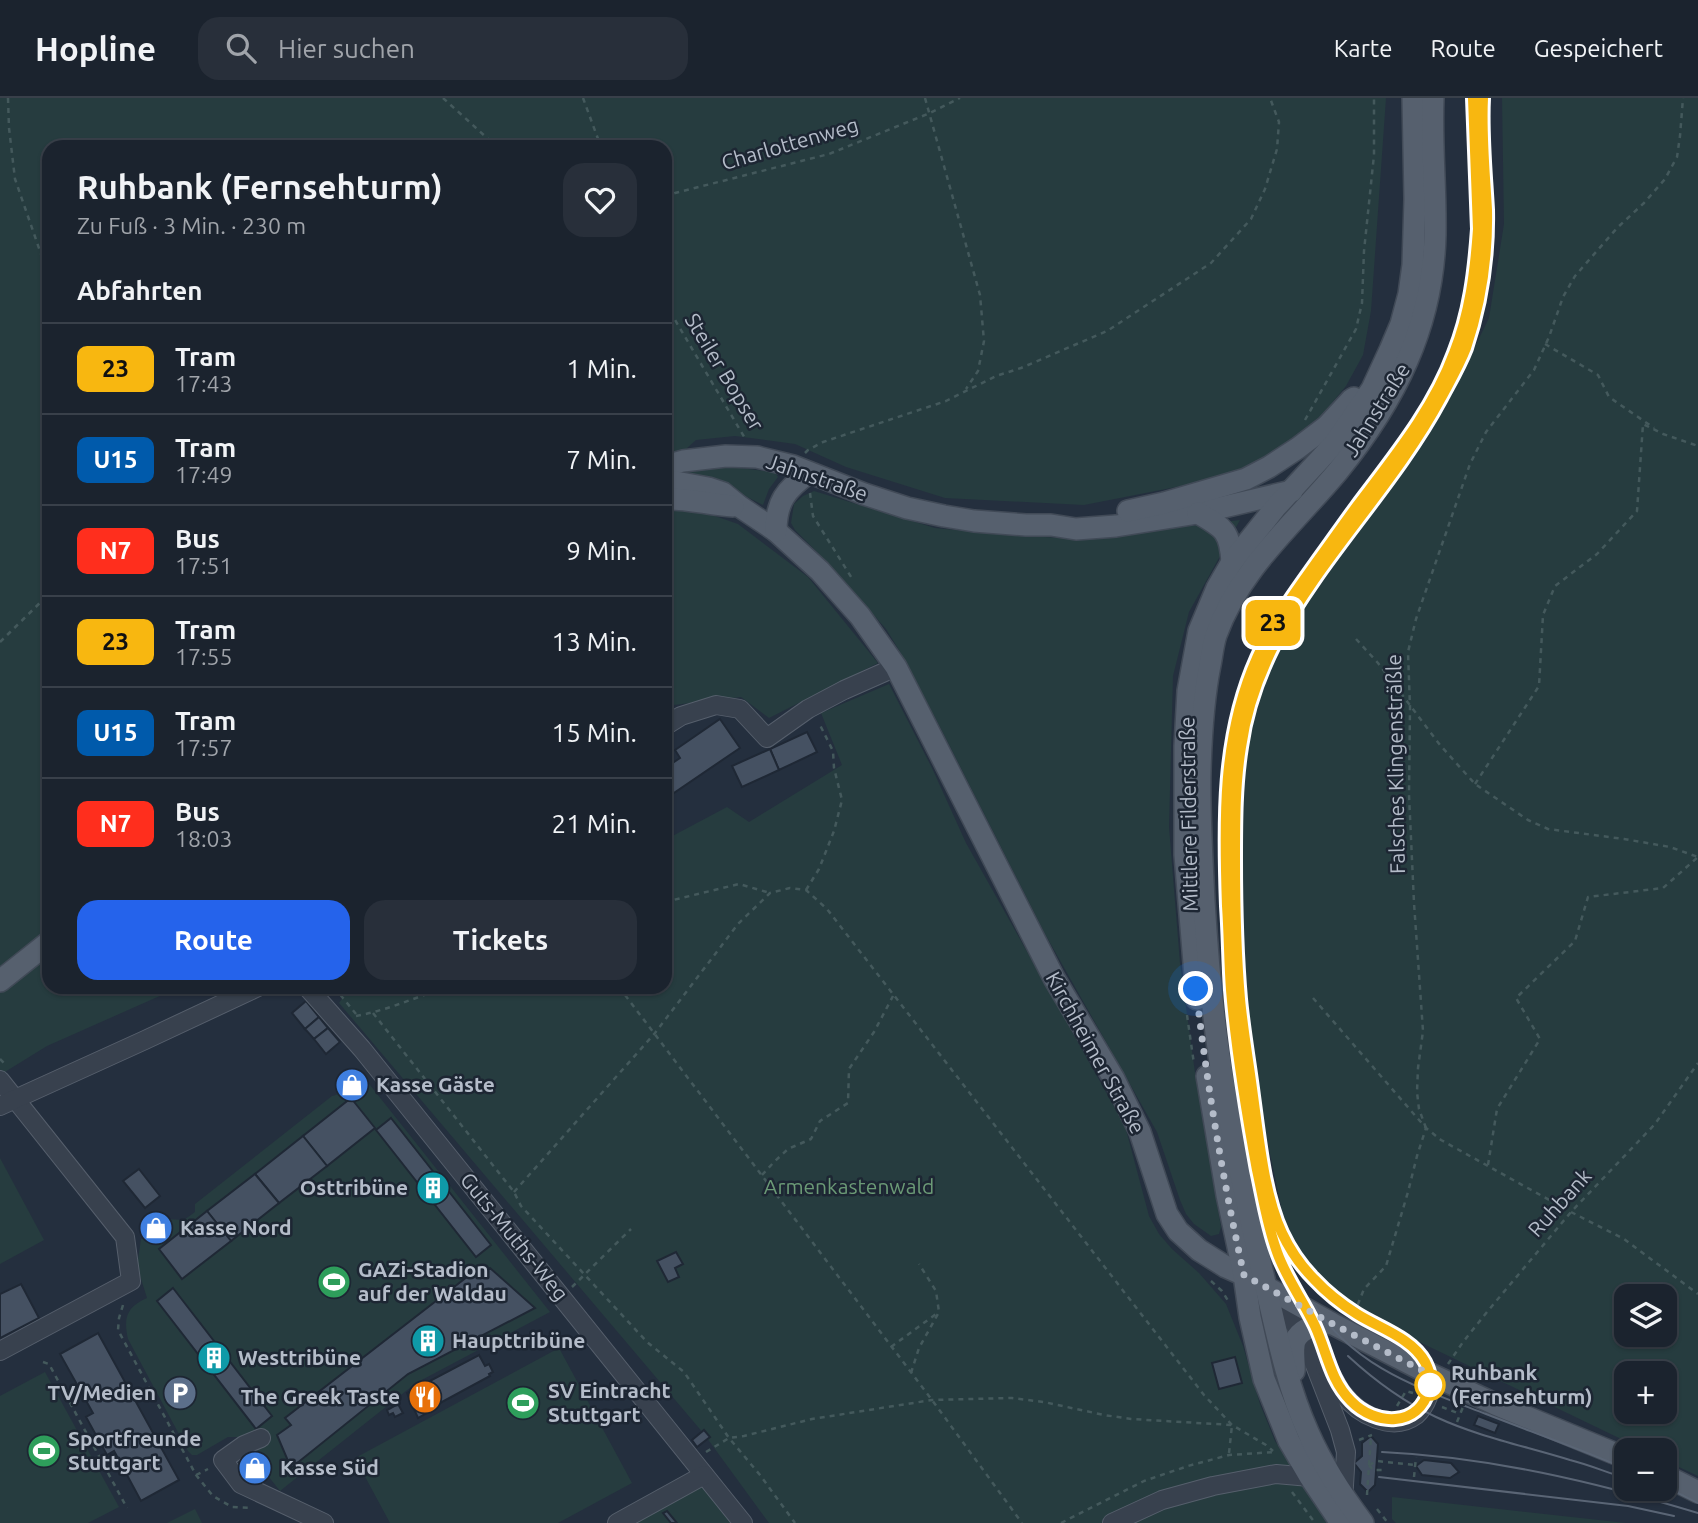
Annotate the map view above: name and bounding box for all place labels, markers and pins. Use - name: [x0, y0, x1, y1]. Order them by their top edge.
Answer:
- shop icon: Kasse Gäste: [333, 1066, 371, 1104]
- place label: Kasse Gäste: [376, 1072, 495, 1096]
- building icon: Osttribüne: [414, 1169, 452, 1207]
- place label: Osttribüne: [300, 1175, 408, 1199]
- shop icon: Kasse Nord: [137, 1209, 175, 1247]
- place label: Kasse Nord: [180, 1215, 291, 1239]
- place label: GAZi-Stadion auf der Waldau: [358, 1257, 507, 1305]
- sports icon: GAZi-Stadion auf der Waldau: [315, 1263, 353, 1301]
- building icon: Haupttribüne: [409, 1322, 447, 1360]
- place label: Haupttribüne: [452, 1328, 585, 1352]
- building icon: Westtribüne: [195, 1339, 233, 1377]
- place label: Westtribüne: [238, 1345, 361, 1369]
- place label: Ruhbank (Fernsehturm): [1451, 1360, 1592, 1408]
- marker: Ruhbank (Fernsehturm): [1415, 1370, 1445, 1400]
- parking icon: TV/Medien: [161, 1374, 199, 1412]
- restaurant icon: The Greek Taste: [406, 1378, 444, 1416]
- place label: SV Eintracht Stuttgart: [548, 1378, 671, 1426]
- place label: TV/Medien: [47, 1380, 156, 1404]
- place label: The Greek Taste: [241, 1384, 400, 1408]
- sports icon: SV Eintracht Stuttgart: [504, 1384, 542, 1422]
- place label: Sportfreunde Stuttgart: [68, 1426, 201, 1474]
- sports icon: Sportfreunde Stuttgart: [25, 1432, 63, 1470]
- shop icon: Kasse Süd: [236, 1449, 274, 1487]
- place label: Kasse Süd: [280, 1455, 379, 1479]

